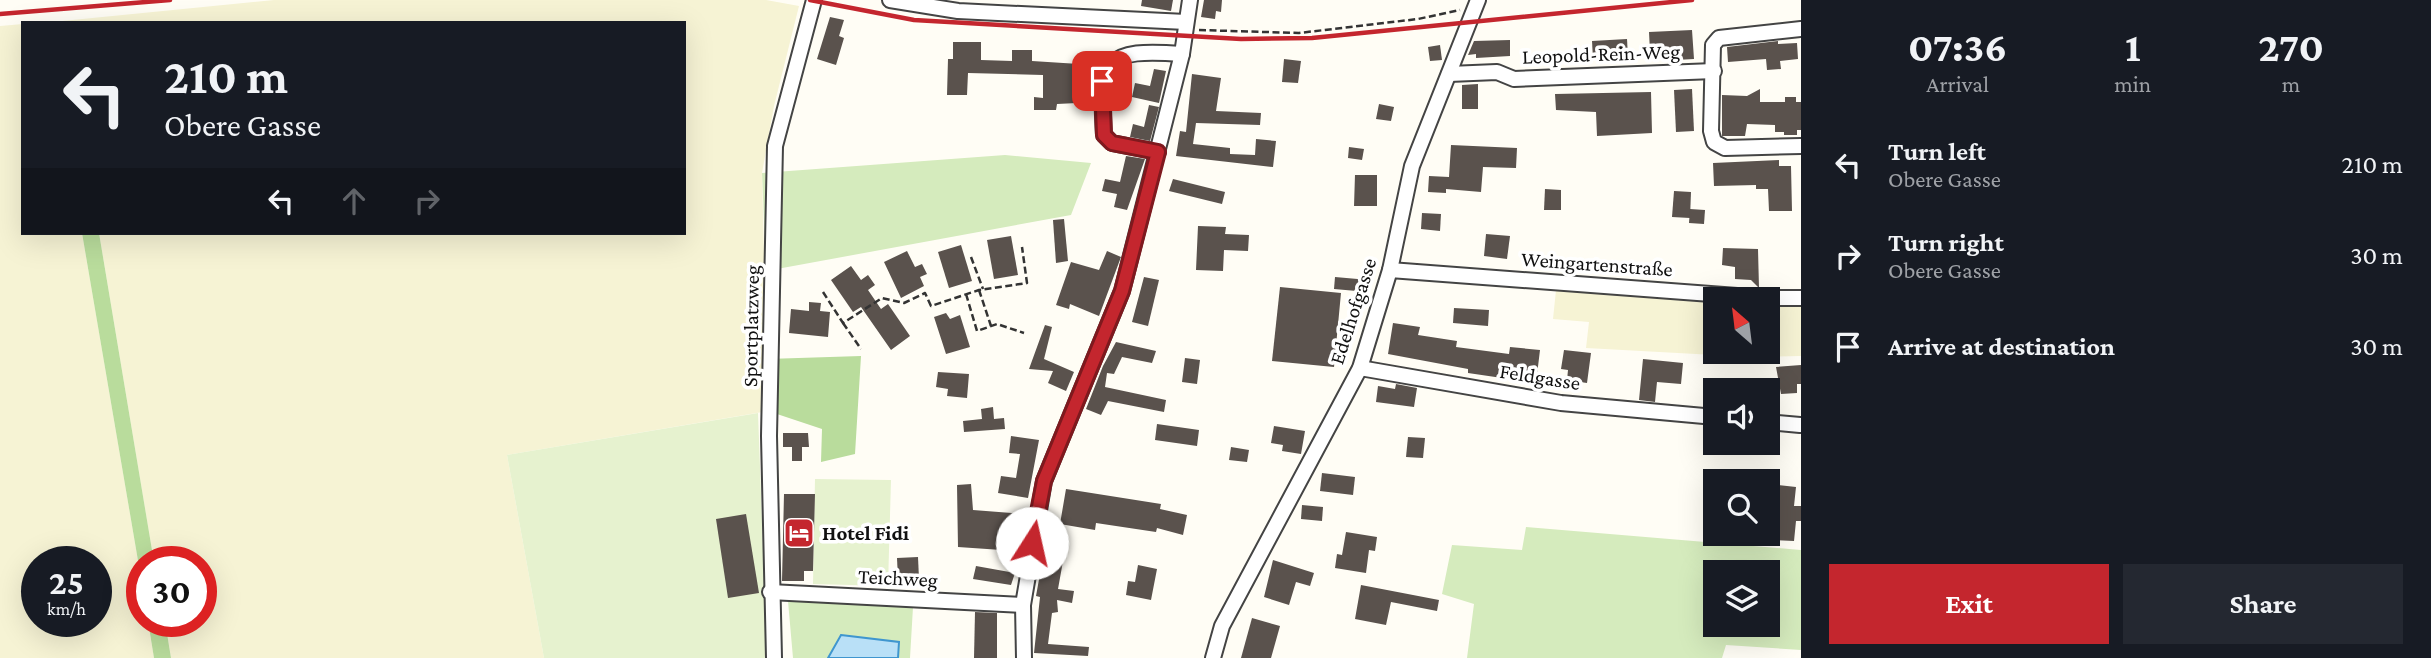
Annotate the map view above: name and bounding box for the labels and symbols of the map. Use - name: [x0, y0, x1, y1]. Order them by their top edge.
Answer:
- street label: Leopold-Rein-Weg: [1522, 39, 1680, 69]
- pin: [1072, 51, 1132, 111]
- street label: Weingartenstraße: [1520, 247, 1674, 281]
- street label: Edelhofgasse: [1325, 255, 1381, 367]
- street label: Sportplatzweg: [738, 265, 764, 387]
- north arrow: [1703, 287, 1780, 364]
- street label: Feldgasse: [1498, 359, 1582, 395]
- position arrow: [995, 506, 1069, 580]
- hotel icon: Hotel Fidi: [782, 516, 816, 550]
- place label: Hotel Fidi: [822, 521, 909, 545]
- speed limit sign: 30: [126, 546, 217, 637]
- street label: Teichweg: [858, 564, 938, 592]

